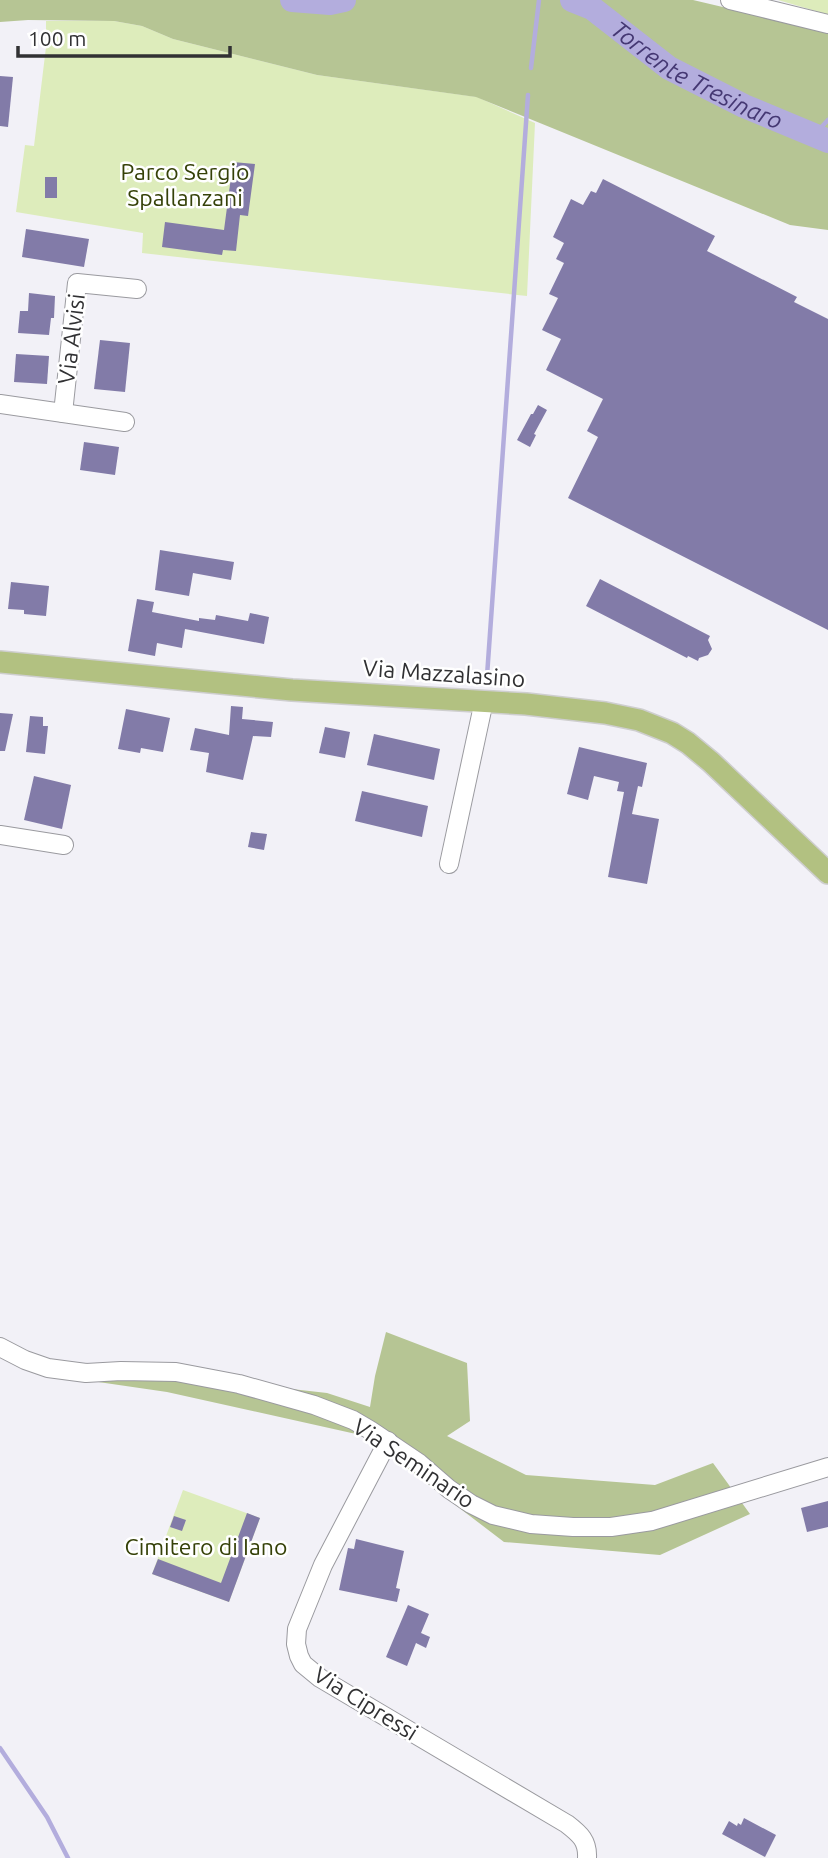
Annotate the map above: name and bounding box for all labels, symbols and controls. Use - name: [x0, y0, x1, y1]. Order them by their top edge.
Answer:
- scale bar: [18, 14, 229, 58]
- water label: Torrente Tresinaro: [606, 15, 786, 134]
- text: 100 m: [28, 26, 86, 50]
- park label: Parco Sergio Spallanzani: [120, 159, 250, 210]
- street label: Via Alvisi: [53, 292, 89, 386]
- street label: Via Mazzalasino: [362, 655, 526, 691]
- street label: Via Seminario: [349, 1413, 479, 1513]
- park label: Cimitero di Iano: [125, 1534, 287, 1559]
- street label: Via Cipressi: [309, 1661, 423, 1745]

